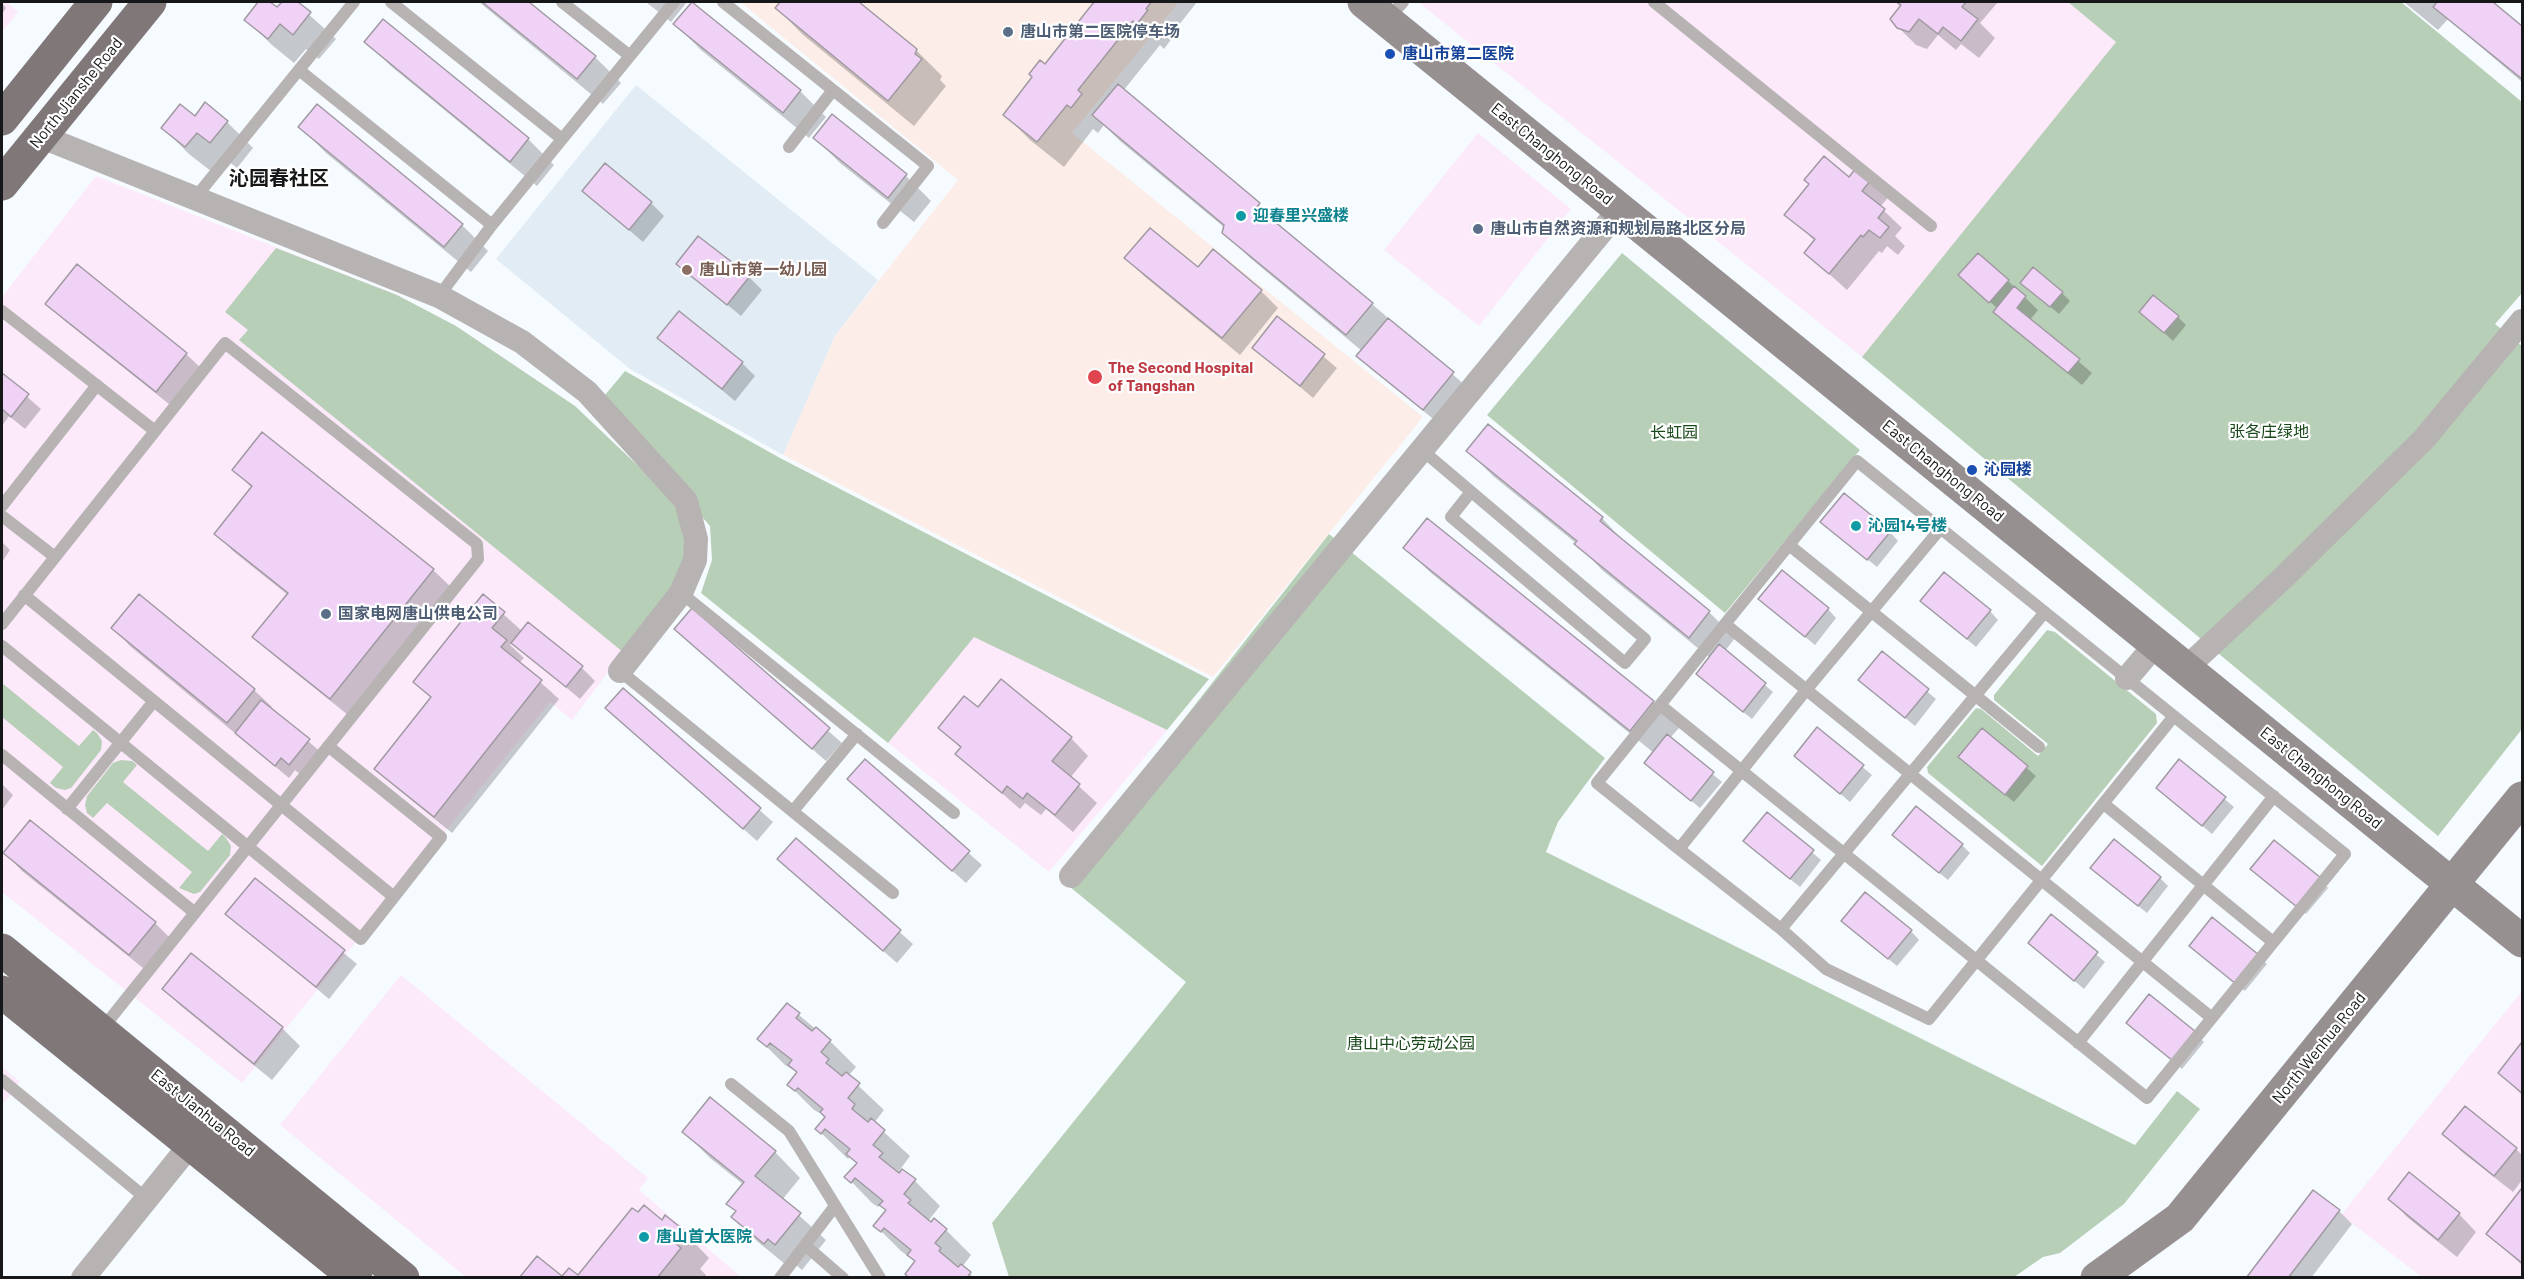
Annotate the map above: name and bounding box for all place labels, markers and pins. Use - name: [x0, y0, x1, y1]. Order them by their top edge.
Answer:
- place label: 唐山市第二医院停车场: [1020, 22, 1180, 42]
- marker: 唐山市第二医院停车场: [1001, 25, 1015, 39]
- place label: 唐山市第二医院: [1402, 44, 1514, 64]
- marker: 唐山市第二医院: [1383, 47, 1397, 61]
- place label: 迎春里兴盛楼: [1253, 206, 1349, 226]
- marker: 迎春里兴盛楼: [1234, 209, 1248, 223]
- place label: 唐山市自然资源和规划局路北区分局: [1490, 219, 1746, 239]
- marker: 唐山市自然资源和规划局路北区分局: [1471, 222, 1485, 236]
- place label: 唐山市第一幼儿园: [699, 260, 827, 280]
- marker: 唐山市第一幼儿园: [680, 263, 694, 277]
- place label: The Second Hospital of Tangshan: [1108, 358, 1253, 396]
- marker: The Second Hospital of Tangshan: [1086, 368, 1104, 386]
- place label: 沁园楼: [1984, 460, 2032, 480]
- marker: 沁园楼: [1965, 463, 1979, 477]
- place label: 沁园14号楼: [1868, 516, 1947, 536]
- marker: 沁园14号楼: [1849, 519, 1863, 533]
- place label: 国家电网唐山供电公司: [338, 604, 498, 624]
- marker: 国家电网唐山供电公司: [319, 607, 333, 621]
- place label: 唐山首大医院: [656, 1227, 752, 1247]
- marker: 唐山首大医院: [637, 1230, 651, 1244]

